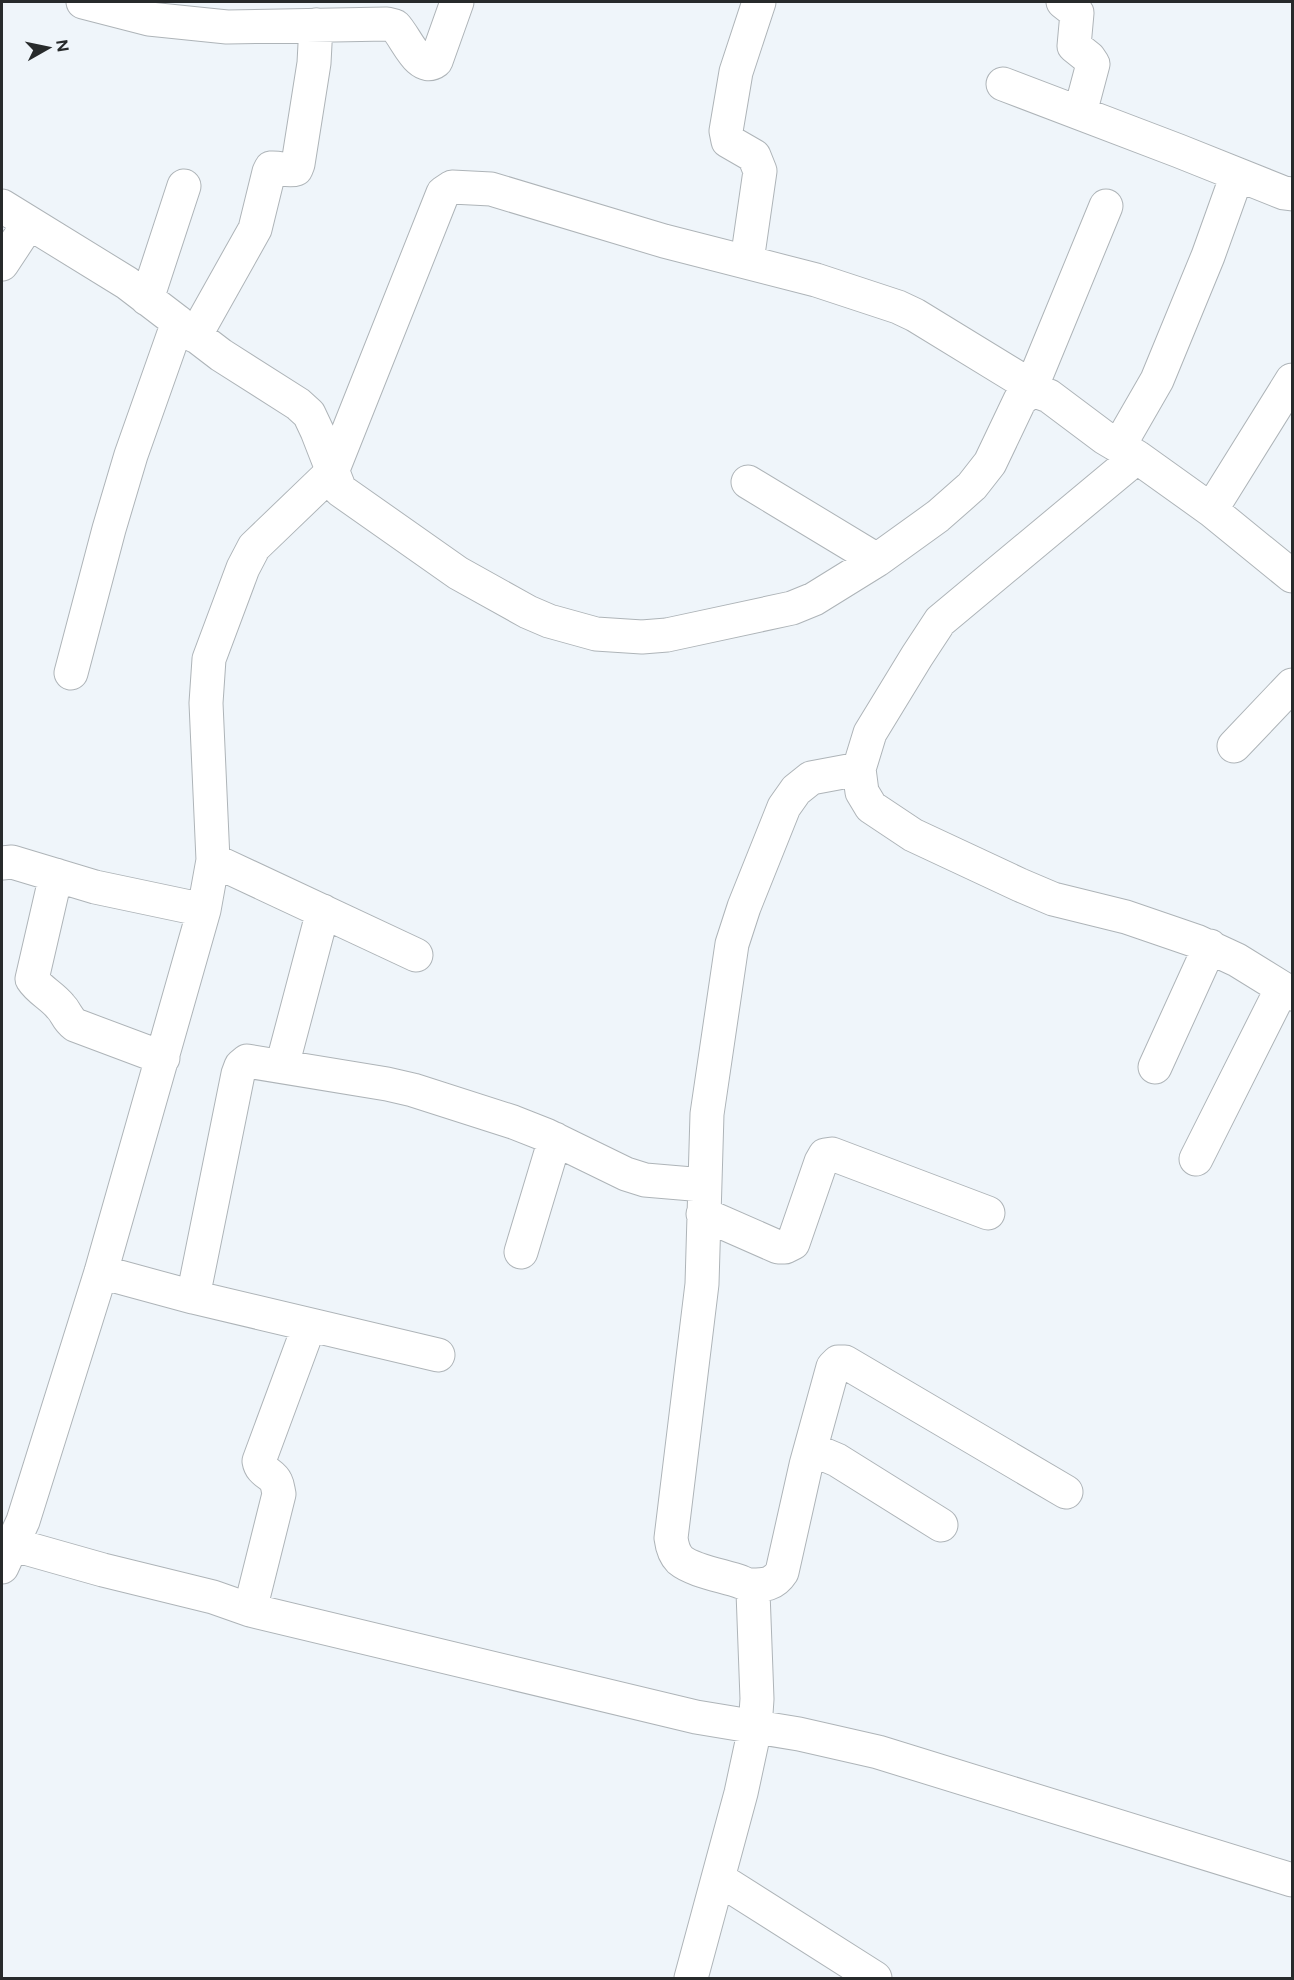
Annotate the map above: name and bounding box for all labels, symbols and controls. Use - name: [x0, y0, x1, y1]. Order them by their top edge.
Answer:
- north arrow: [18, 18, 78, 78]
- text: N: [52, 38, 73, 53]

